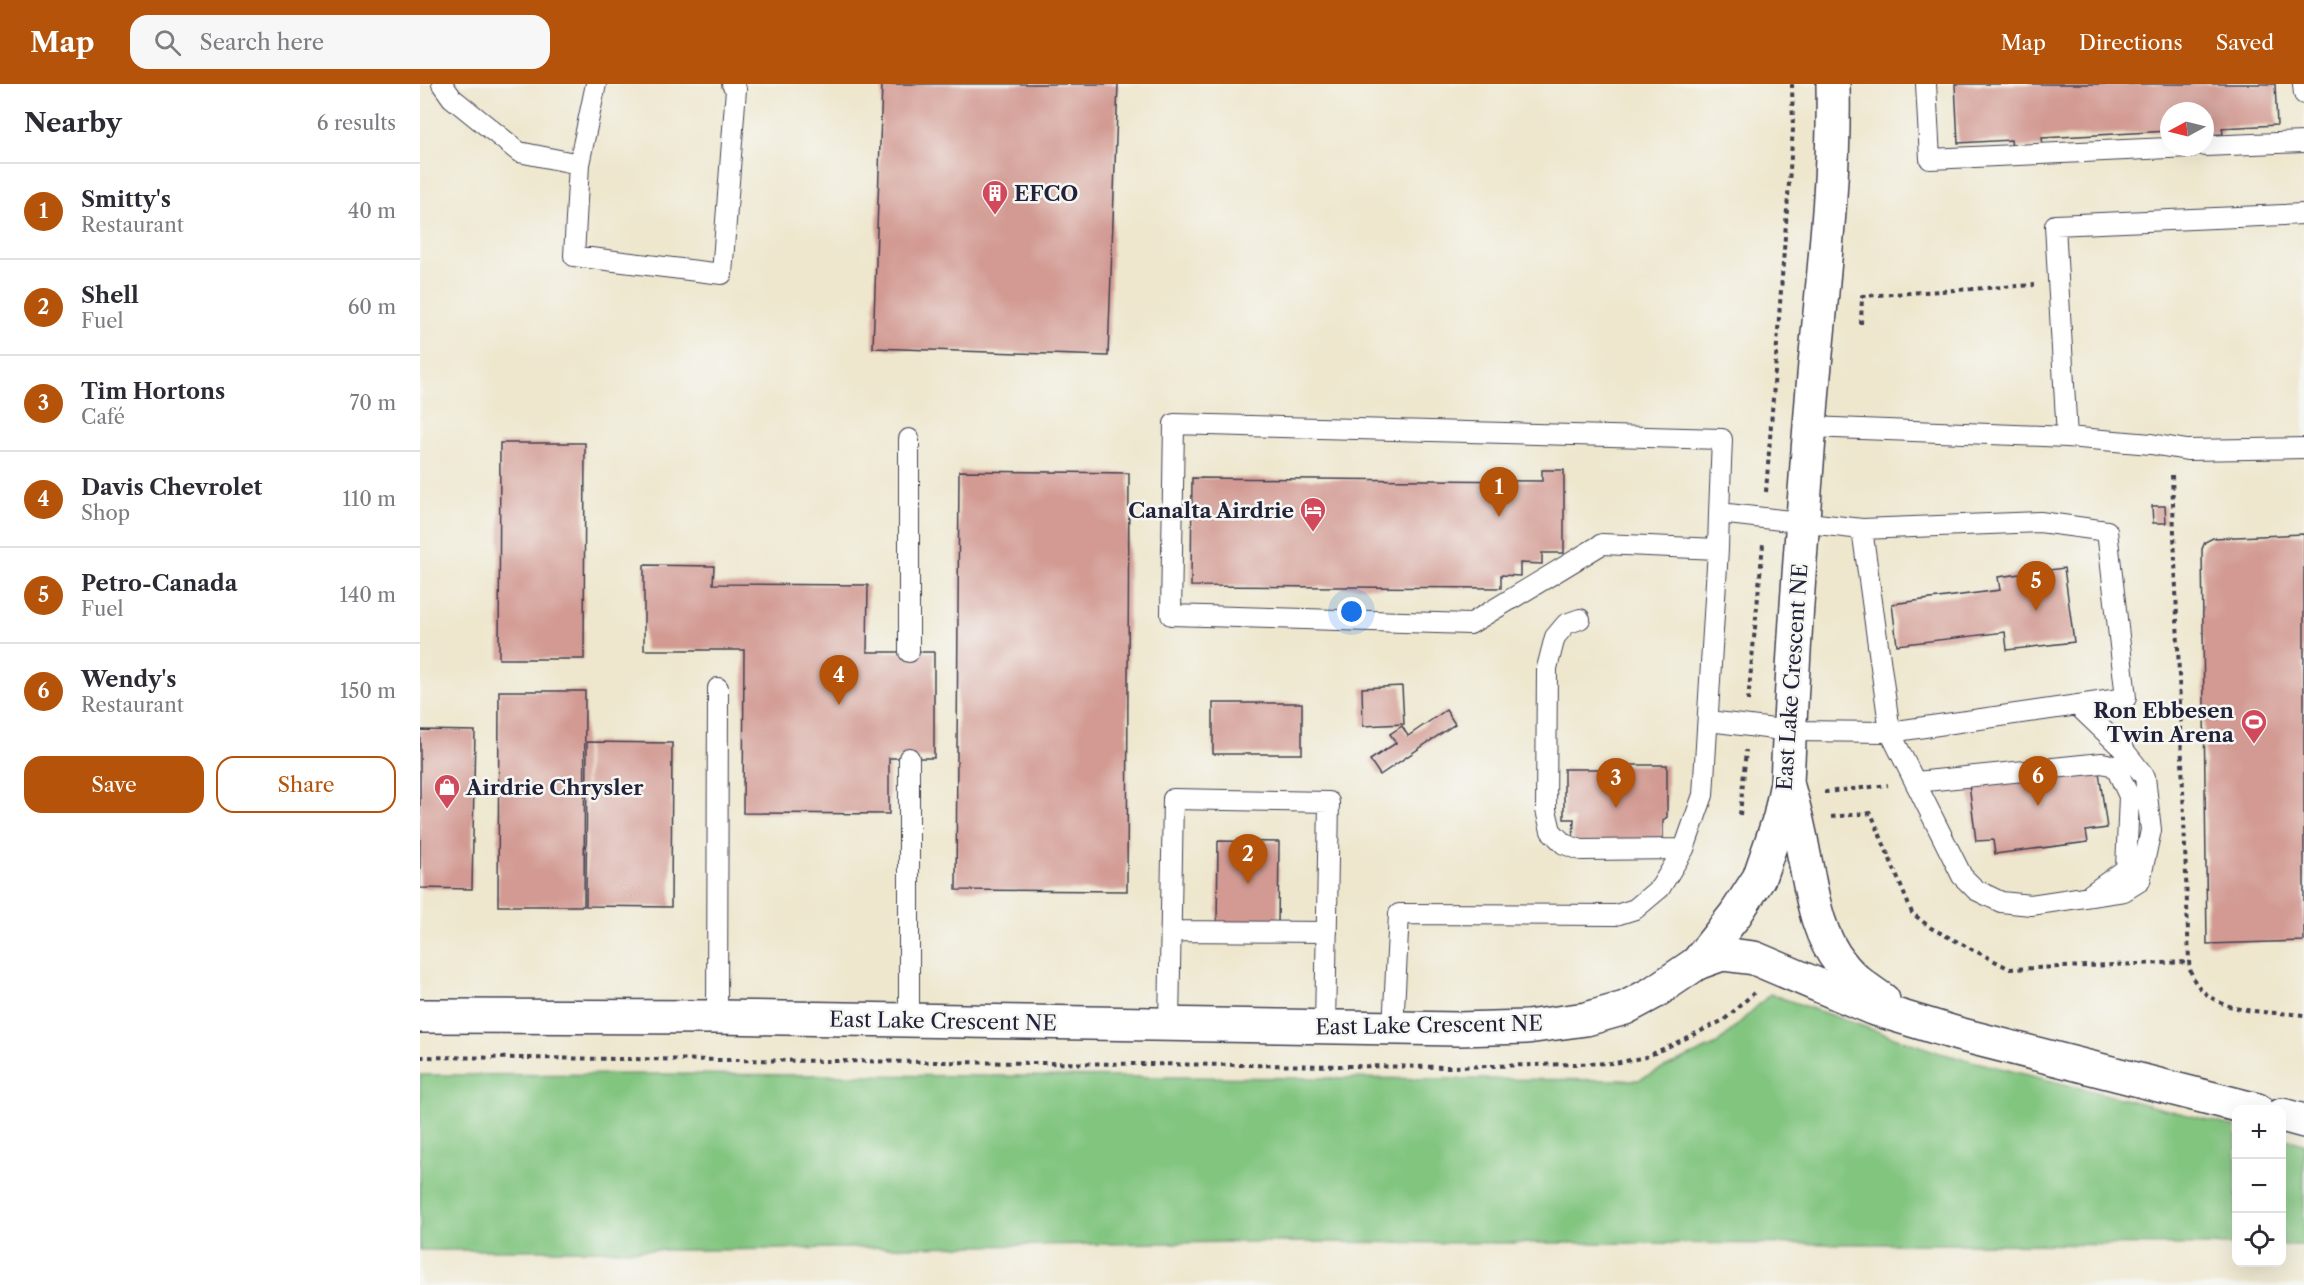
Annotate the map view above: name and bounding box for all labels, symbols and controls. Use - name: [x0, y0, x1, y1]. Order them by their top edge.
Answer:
- search box: [130, 15, 550, 69]
- text: Map: [30, 25, 94, 59]
- icon: search: [151, 26, 184, 59]
- text: Search here: [199, 29, 324, 56]
- text: Map: [2001, 30, 2046, 55]
- text: Directions: [2079, 30, 2183, 55]
- text: Saved: [2216, 30, 2274, 55]
- north arrow: [2160, 102, 2214, 156]
- text: Nearby: [24, 107, 122, 139]
- text: 6 results: [317, 111, 396, 135]
- building icon: EFCO: [980, 178, 1010, 216]
- place label: EFCO: [1014, 181, 1078, 206]
- text: Smitty's: [81, 186, 171, 213]
- text: 1: [39, 199, 48, 223]
- text: 40 m: [348, 199, 396, 223]
- text: Restaurant: [81, 213, 184, 237]
- text: Shell: [81, 282, 139, 309]
- text: 2: [38, 295, 49, 319]
- text: 60 m: [348, 295, 396, 319]
- text: Fuel: [81, 309, 123, 333]
- text: Tim Hortons: [81, 378, 225, 405]
- text: 3: [38, 391, 49, 415]
- text: 70 m: [350, 391, 396, 415]
- text: Café: [81, 405, 125, 429]
- pin: 1: [1480, 468, 1518, 517]
- text: Davis Chevrolet: [81, 474, 262, 501]
- text: 4: [38, 487, 49, 511]
- text: 110 m: [343, 487, 396, 511]
- hotel icon: Canalta Airdrie: [1298, 495, 1328, 533]
- place label: Canalta Airdrie: [1128, 498, 1294, 523]
- text: Shop: [81, 501, 130, 525]
- pin: 5: [2016, 562, 2056, 611]
- street label: East Lake Crescent NE: [1772, 563, 1812, 791]
- text: Petro-Canada: [81, 570, 237, 597]
- text: 5: [38, 583, 49, 607]
- text: 140 m: [339, 583, 396, 607]
- text: Fuel: [81, 597, 123, 621]
- your location: [1337, 597, 1366, 626]
- pin: 4: [820, 656, 858, 705]
- text: Wendy's: [81, 666, 176, 693]
- text: 6: [38, 679, 49, 703]
- text: 150 m: [340, 679, 396, 703]
- text: Restaurant: [81, 693, 184, 717]
- place label: Ron Ebbesen Twin Arena: [2093, 698, 2235, 747]
- sports icon: Ron Ebbesen Twin Arena: [2239, 707, 2269, 745]
- button: Save: [24, 756, 204, 813]
- button: Share: [216, 756, 396, 813]
- pin: 6: [2018, 756, 2058, 806]
- pin: 3: [1596, 758, 1636, 808]
- shop icon: Airdrie Chrysler: [432, 772, 462, 810]
- place label: Airdrie Chrysler: [465, 775, 644, 800]
- pin: 2: [1228, 834, 1268, 884]
- street label: East Lake Crescent NE: [829, 1007, 1057, 1035]
- street label: East Lake Crescent NE: [1315, 1011, 1543, 1039]
- map controls: [2232, 1105, 2286, 1267]
- button: +: [2232, 1105, 2286, 1159]
- button: −: [2232, 1159, 2286, 1213]
- button: locate: [2232, 1213, 2286, 1267]

